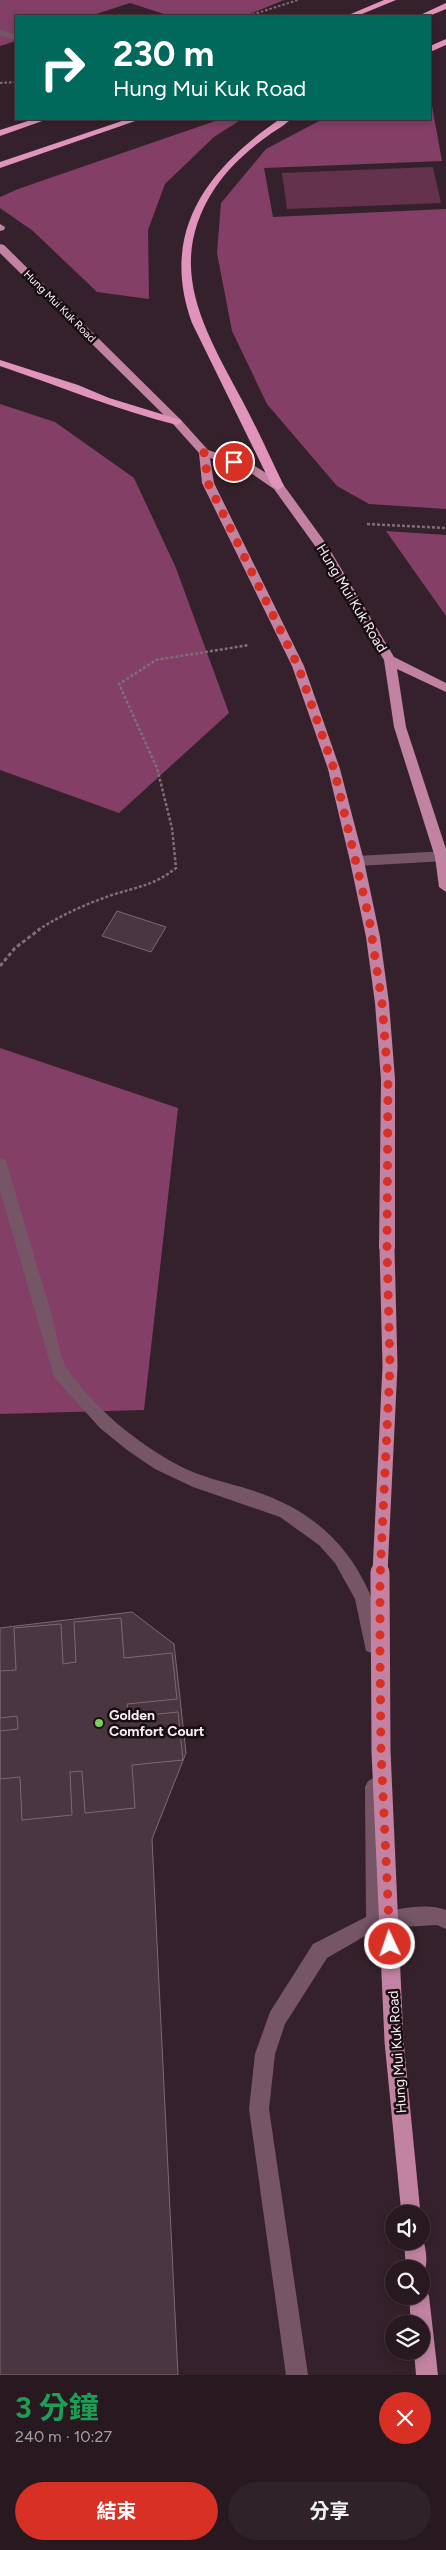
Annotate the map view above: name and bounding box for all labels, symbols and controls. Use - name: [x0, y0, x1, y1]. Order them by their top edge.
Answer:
- text: 230 m: [113, 33, 214, 75]
- icon: right: [30, 35, 95, 100]
- text: Hung Mui Kuk Road: [113, 75, 306, 102]
- street label: Hung Mui Kuk Road: [21, 268, 98, 345]
- pin: [213, 441, 255, 483]
- icon: arrive: [220, 448, 248, 476]
- street label: Hung Mui Kuk Road: [313, 541, 391, 655]
- place label: Golden Comfort Court: [109, 1707, 205, 1740]
- marker: Golden Comfort Court: [93, 1717, 105, 1729]
- position arrow: [363, 1917, 415, 1969]
- street label: Hung Mui Kuk Road: [385, 1990, 410, 2114]
- map controls: [385, 2205, 430, 2360]
- button: sound: [385, 2205, 430, 2250]
- button: search: [385, 2260, 430, 2305]
- button: layers: [385, 2315, 430, 2360]
- text: 3 分鐘: [15, 2389, 99, 2426]
- button: close: [379, 2392, 431, 2444]
- text: 240 m · 10:27: [15, 2427, 112, 2446]
- button: 結束: [15, 2482, 218, 2540]
- button: 分享: [228, 2482, 431, 2540]

